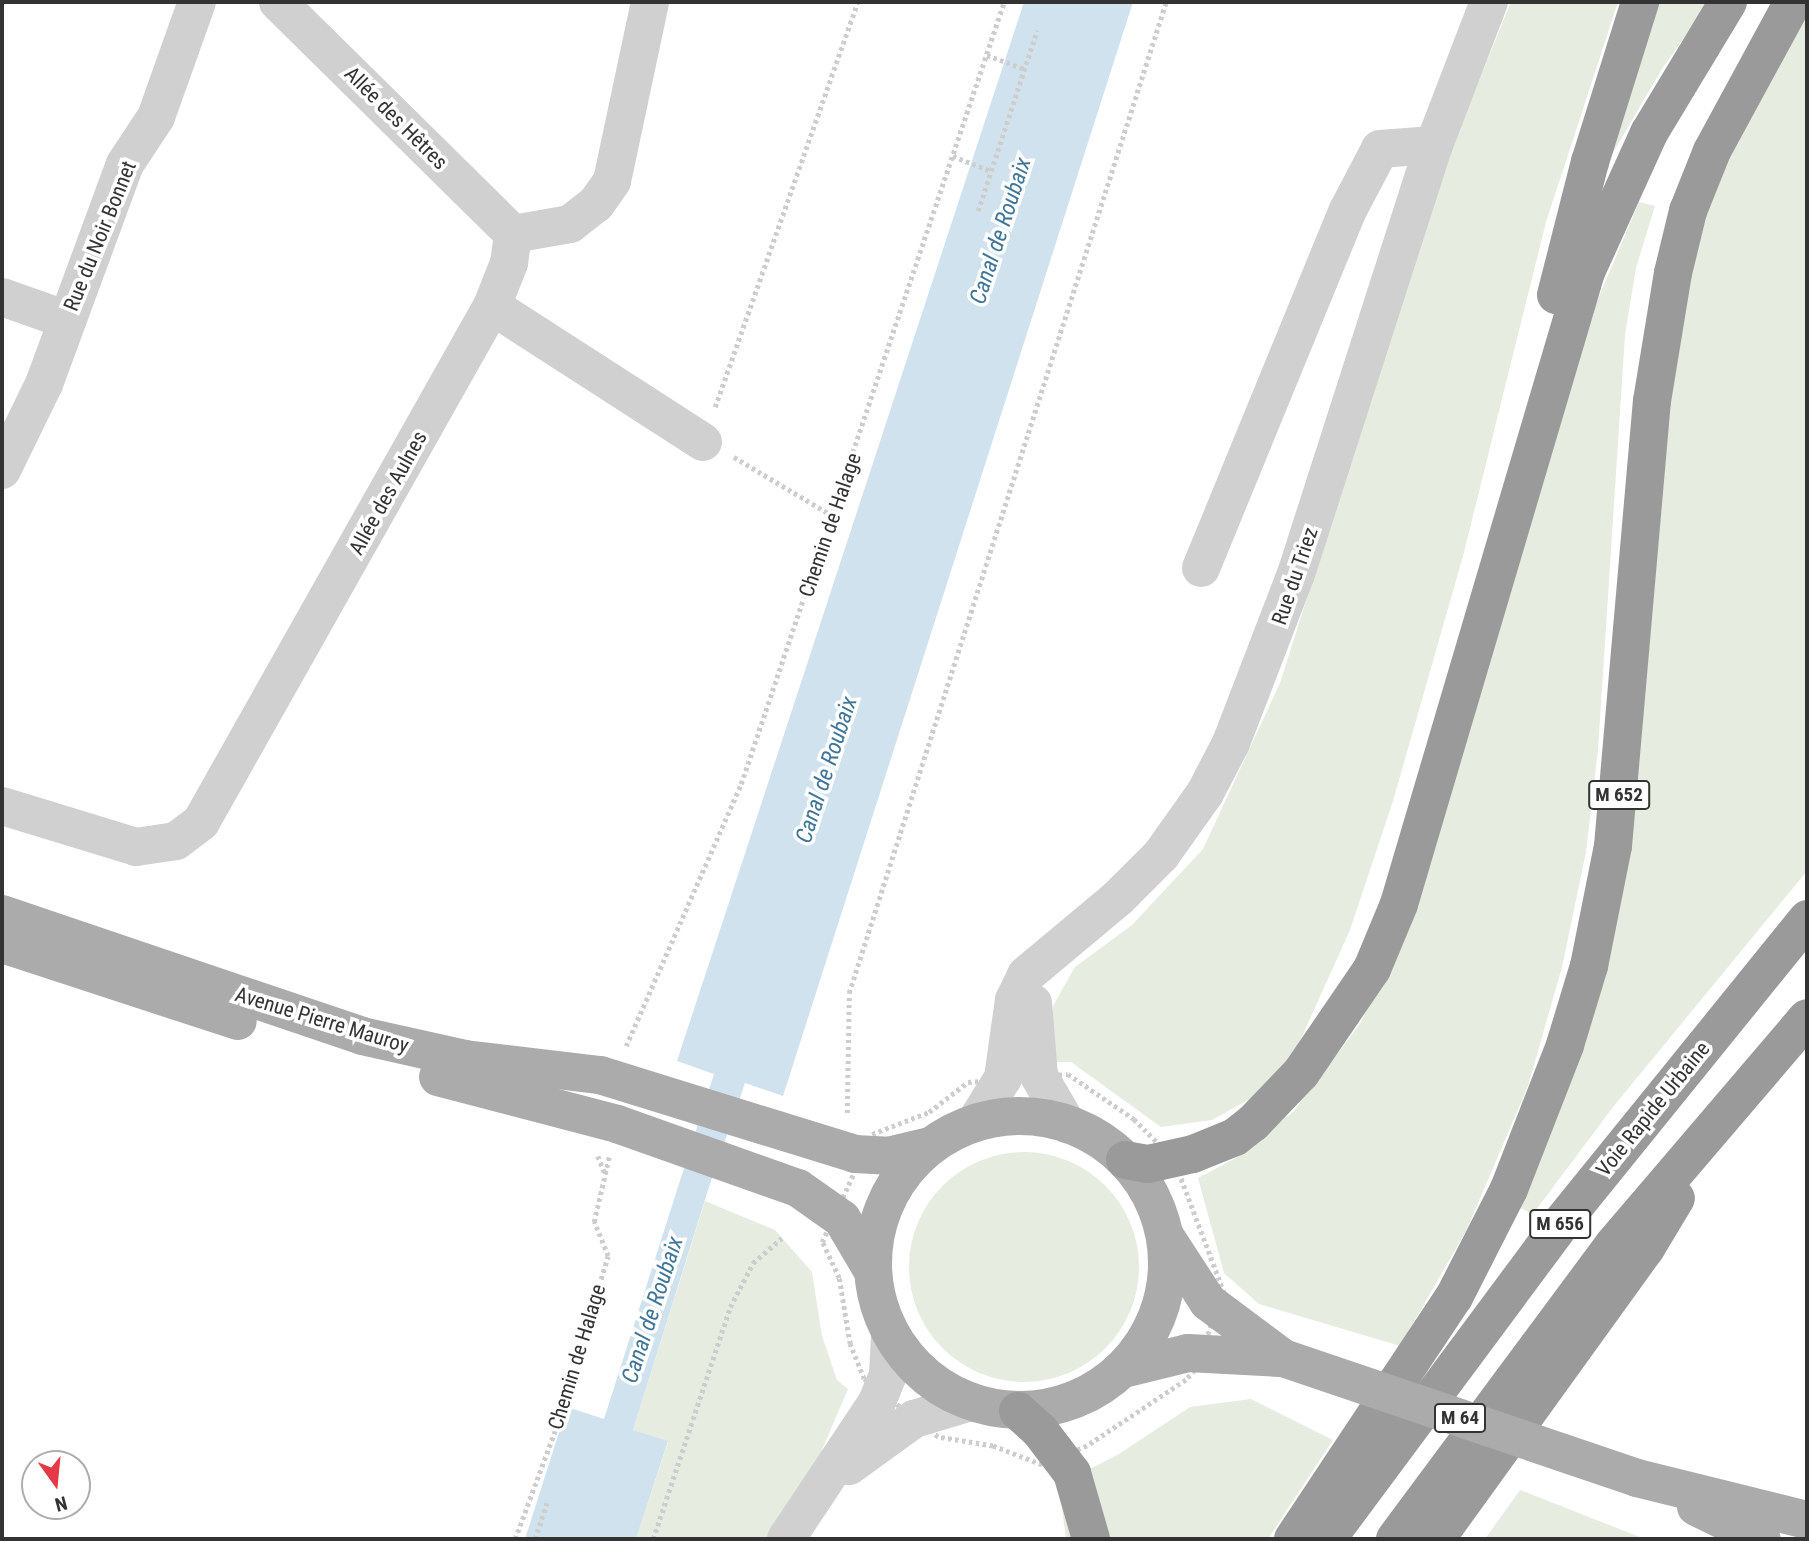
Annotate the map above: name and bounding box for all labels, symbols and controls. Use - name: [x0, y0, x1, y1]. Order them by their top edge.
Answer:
- street label: Allée des Hêtres: [339, 61, 453, 175]
- water label: Canal de Roubaix: [964, 154, 1038, 308]
- street label: Rue du Noir Bonnet: [58, 157, 142, 315]
- street label: Allée des Aulnes: [344, 427, 432, 559]
- street label: Chemin de Halage: [794, 450, 866, 600]
- street label: Rue du Triez: [1267, 524, 1323, 628]
- water label: Canal de Roubaix: [790, 693, 864, 847]
- road number: M 652: [1588, 780, 1650, 810]
- street label: Avenue Pierre Mauroy: [232, 982, 412, 1058]
- street label: Voie Rapide Urbaine: [1591, 1036, 1715, 1182]
- road number: M 656: [1528, 1208, 1592, 1240]
- water label: Canal de Roubaix: [616, 1233, 690, 1387]
- street label: Chemin de Halage: [543, 1281, 611, 1433]
- road number: M 64: [1434, 1402, 1486, 1434]
- north arrow: [21, 1450, 91, 1520]
- text: N: [52, 1491, 70, 1516]

